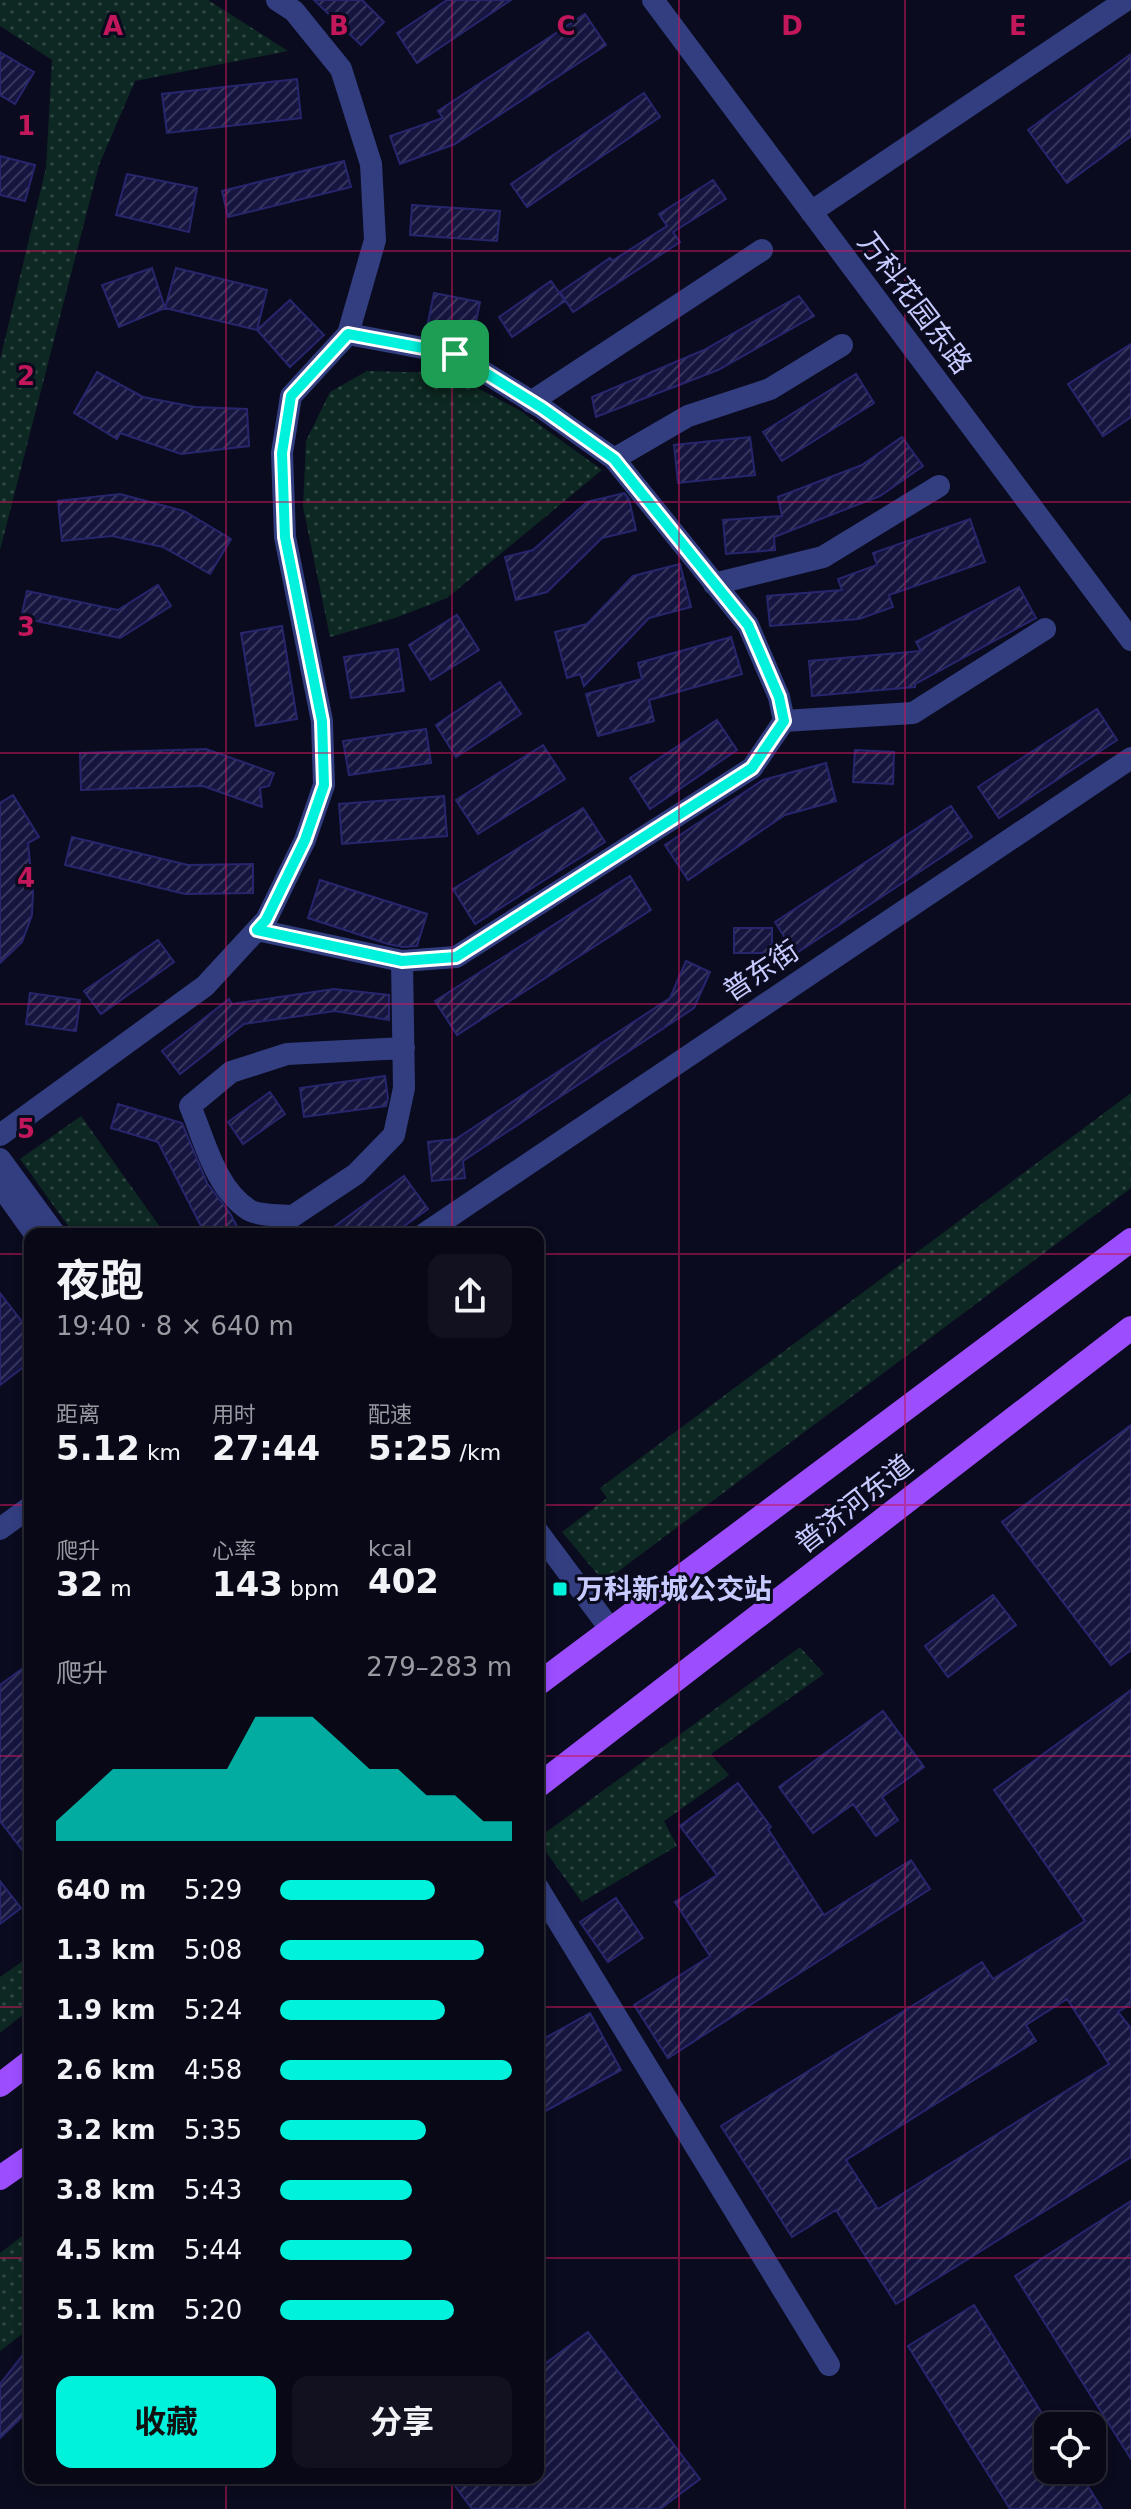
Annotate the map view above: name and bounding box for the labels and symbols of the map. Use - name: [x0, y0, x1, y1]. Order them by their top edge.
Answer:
- text: A: [103, 11, 123, 41]
- text: B: [329, 11, 349, 41]
- text: C: [556, 11, 576, 41]
- text: D: [781, 11, 803, 41]
- text: E: [1009, 11, 1027, 41]
- text: 1: [17, 111, 35, 141]
- street label: 万科花园东路: [851, 226, 979, 380]
- pin: [421, 320, 489, 388]
- text: 2: [17, 361, 35, 391]
- text: 3: [17, 612, 35, 642]
- text: 4: [17, 863, 35, 893]
- street label: 普东街: [717, 934, 805, 1008]
- text: 5: [17, 1114, 35, 1144]
- street label: 普济河东道: [789, 1448, 919, 1560]
- place label: 万科新城公交站: [576, 1573, 772, 1606]
- marker: 万科新城公交站: [551, 1580, 569, 1598]

